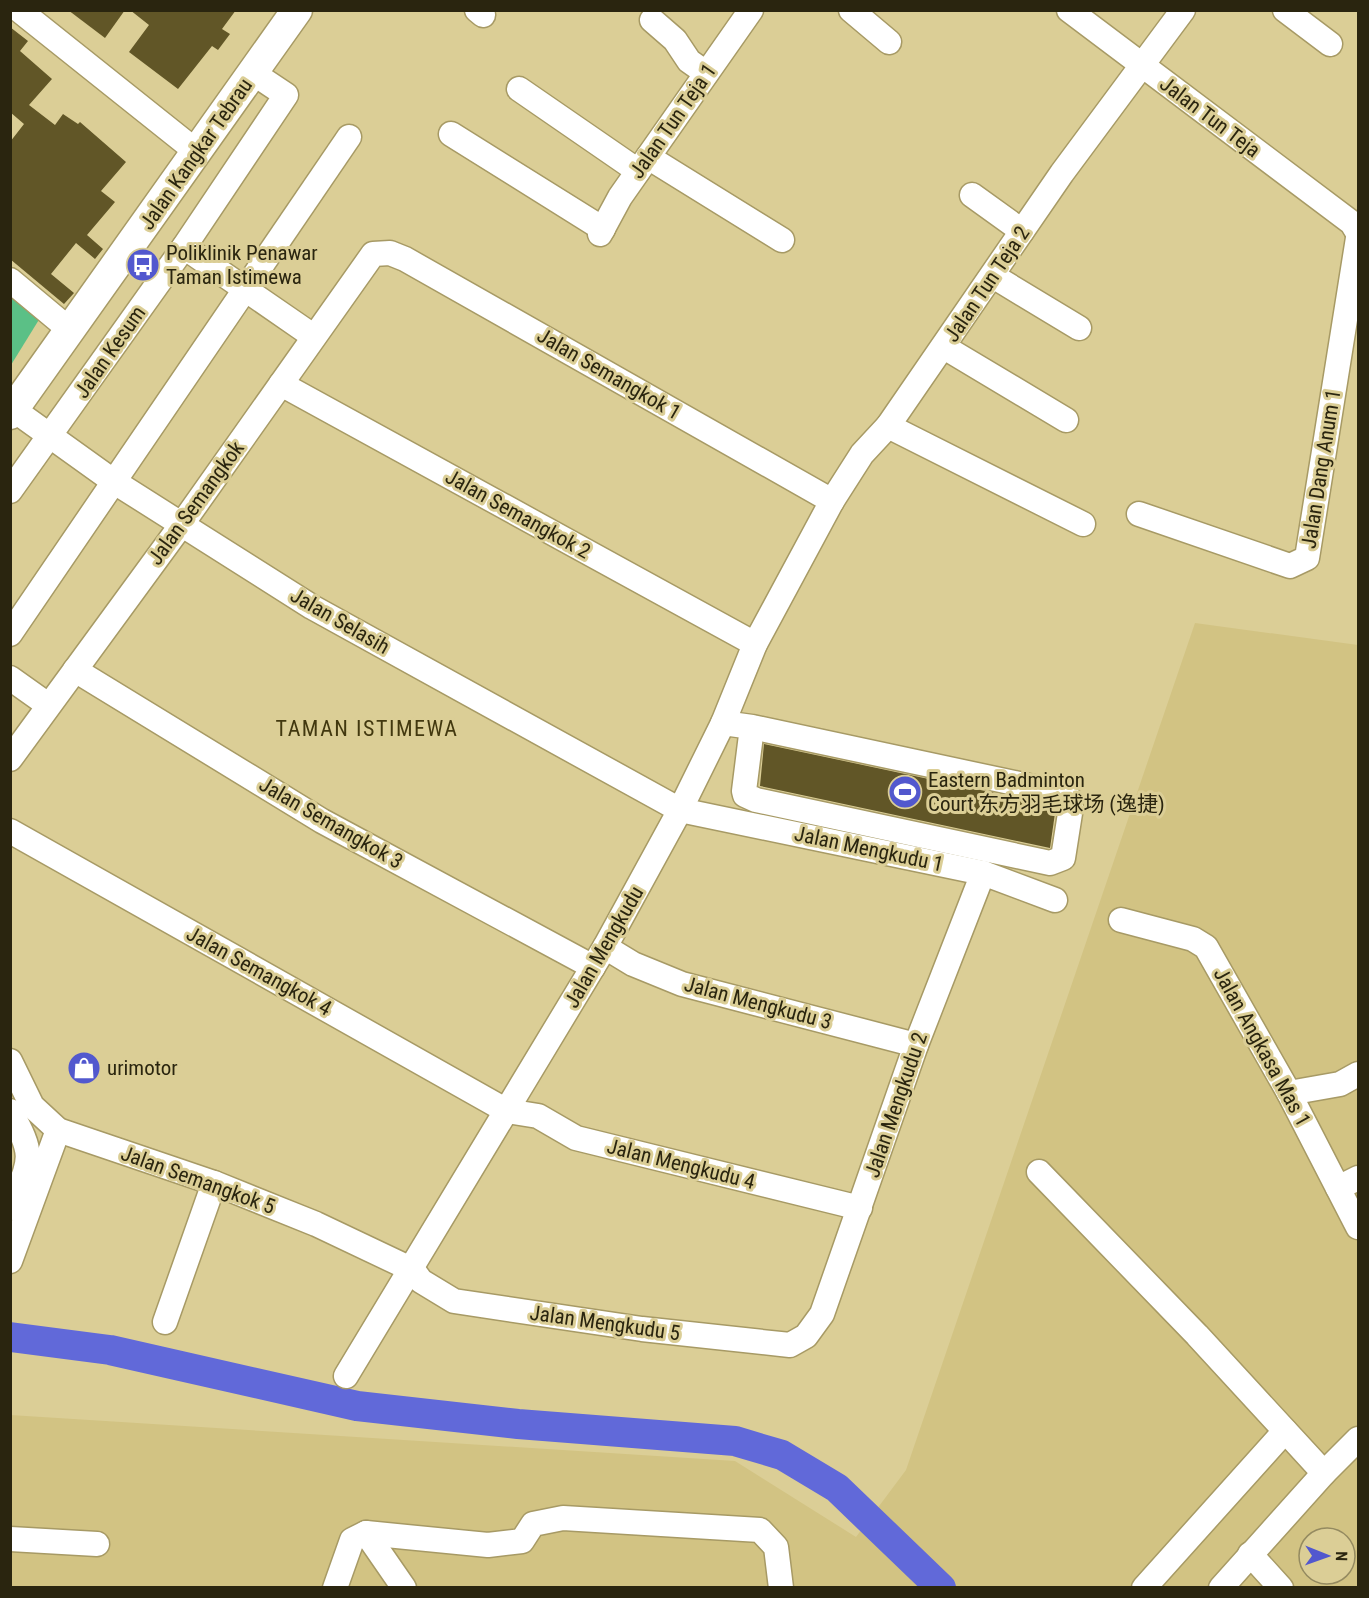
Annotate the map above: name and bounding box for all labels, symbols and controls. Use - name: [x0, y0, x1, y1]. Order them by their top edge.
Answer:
- street label: Jalan Tun Teja 1: [625, 59, 721, 183]
- street label: Jalan Tun Teja: [1155, 72, 1265, 162]
- street label: Jalan Kangkar Tebrau: [135, 74, 257, 234]
- street label: Jalan Tun Teja 2: [940, 222, 1034, 346]
- place label: Poliklinik Penawar Taman Istimewa: [166, 241, 318, 289]
- bus stop icon: Poliklinik Penawar Taman Istimewa: [125, 247, 161, 283]
- street label: Jalan Kesum: [70, 301, 150, 403]
- street label: Jalan Semangkok 1: [533, 323, 685, 425]
- street label: Jalan Dang Anum 1: [1297, 388, 1345, 550]
- street label: Jalan Semangkok: [143, 436, 249, 569]
- street label: Jalan Semangkok 2: [441, 464, 595, 564]
- street label: Jalan Selasih: [286, 583, 394, 659]
- district label: TAMAN ISTIMEWA: [276, 716, 458, 741]
- place label: Eastern Badminton Court 东方羽毛球场 (逸捷): [928, 768, 1165, 816]
- street label: Jalan Semangkok 3: [255, 772, 407, 874]
- sports icon: Eastern Badminton Court 东方羽毛球场 (逸捷): [887, 774, 923, 810]
- street label: Jalan Mengkudu 1: [792, 821, 946, 877]
- street label: Jalan Mengkudu: [559, 882, 649, 1012]
- street label: Jalan Semangkok 4: [182, 921, 336, 1021]
- street label: Jalan Angkasa Mas 1: [1209, 964, 1315, 1130]
- street label: Jalan Mengkudu 3: [682, 972, 834, 1034]
- street label: Jalan Mengkudu 2: [860, 1029, 932, 1181]
- shop icon: urimotor: [66, 1050, 102, 1086]
- place label: urimotor: [107, 1056, 178, 1080]
- street label: Jalan Mengkudu 4: [605, 1134, 757, 1194]
- street label: Jalan Semangkok 5: [118, 1141, 278, 1219]
- street label: Jalan Mengkudu 5: [528, 1301, 682, 1345]
- north arrow: [1297, 1526, 1357, 1586]
- text: N: [1332, 1551, 1351, 1561]

